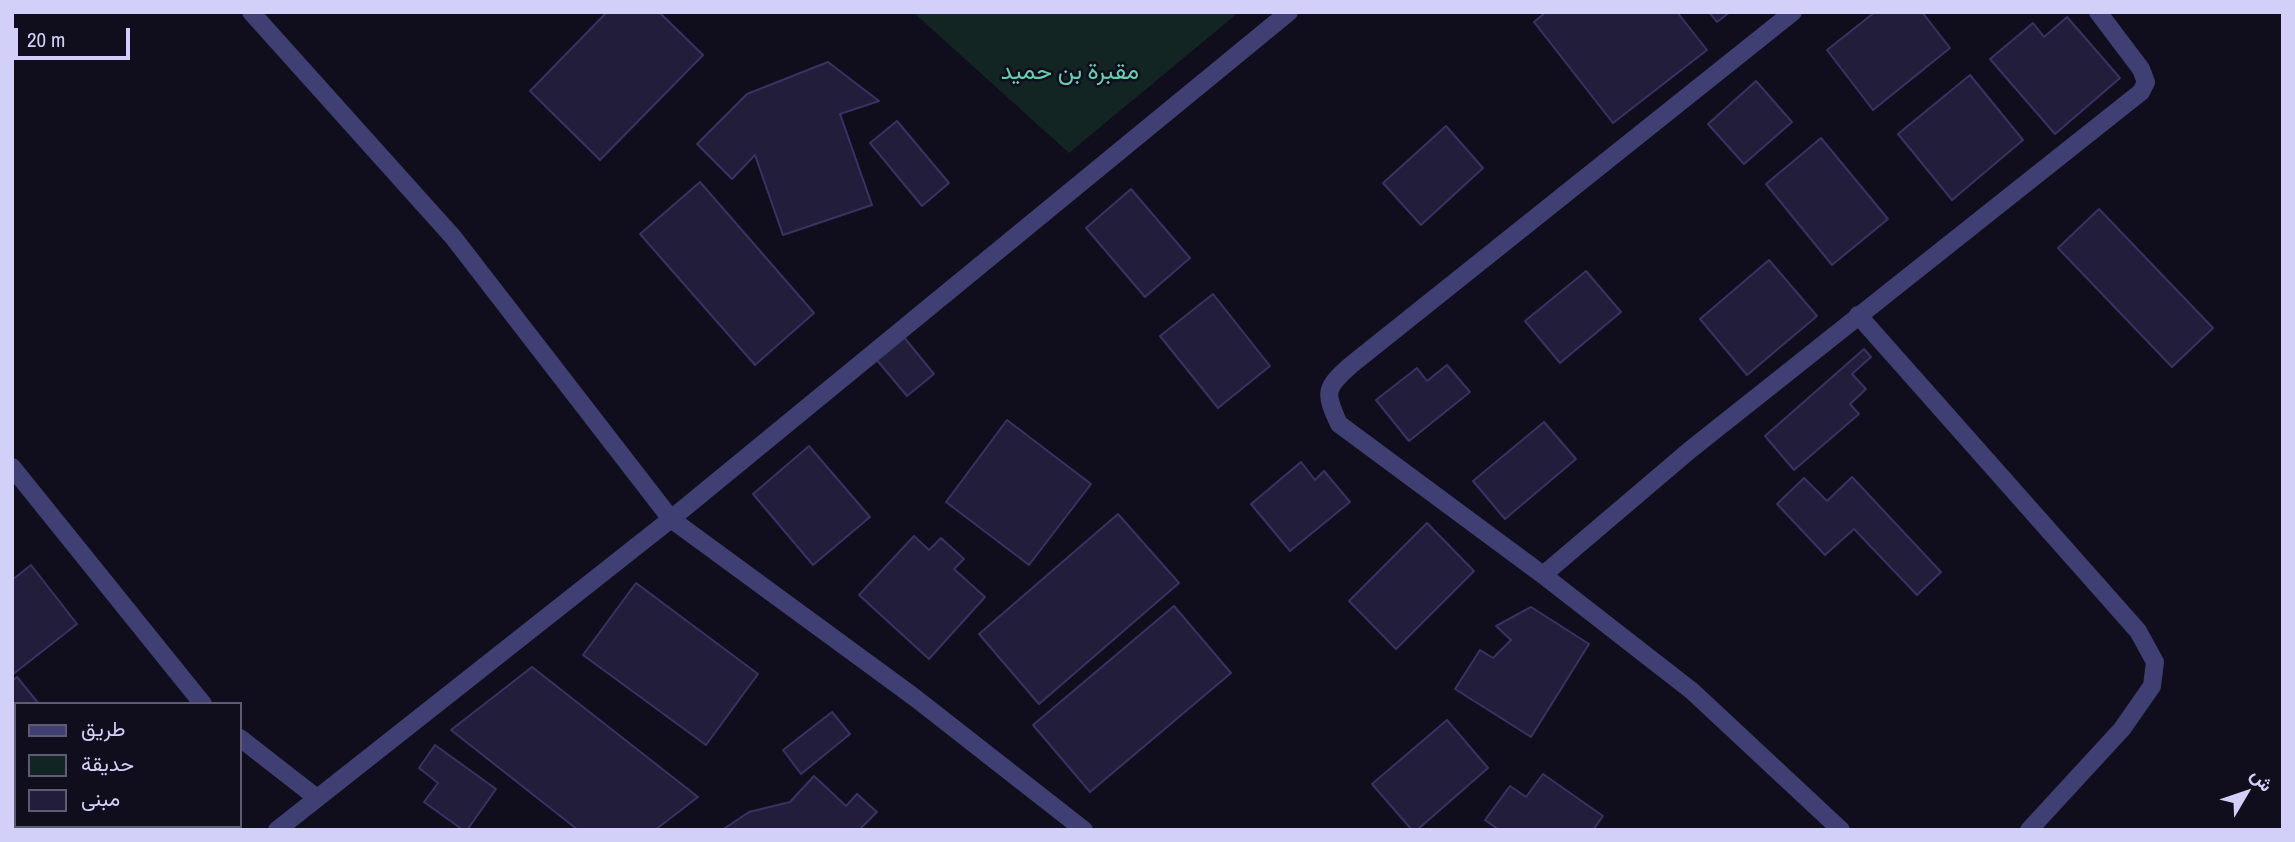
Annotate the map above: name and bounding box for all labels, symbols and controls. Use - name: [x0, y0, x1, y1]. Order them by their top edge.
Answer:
- scale bar: [18, 14, 133, 58]
- text: 20 m: [27, 25, 65, 54]
- park label: مقبرة بن حميد: [1001, 59, 1139, 87]
- legend: [14, 702, 242, 828]
- text: طريق: [81, 714, 126, 743]
- text: حديقة: [81, 749, 134, 778]
- north arrow: [2211, 758, 2281, 828]
- text: ش: [2245, 763, 2280, 797]
- text: مبنى: [81, 784, 120, 813]

